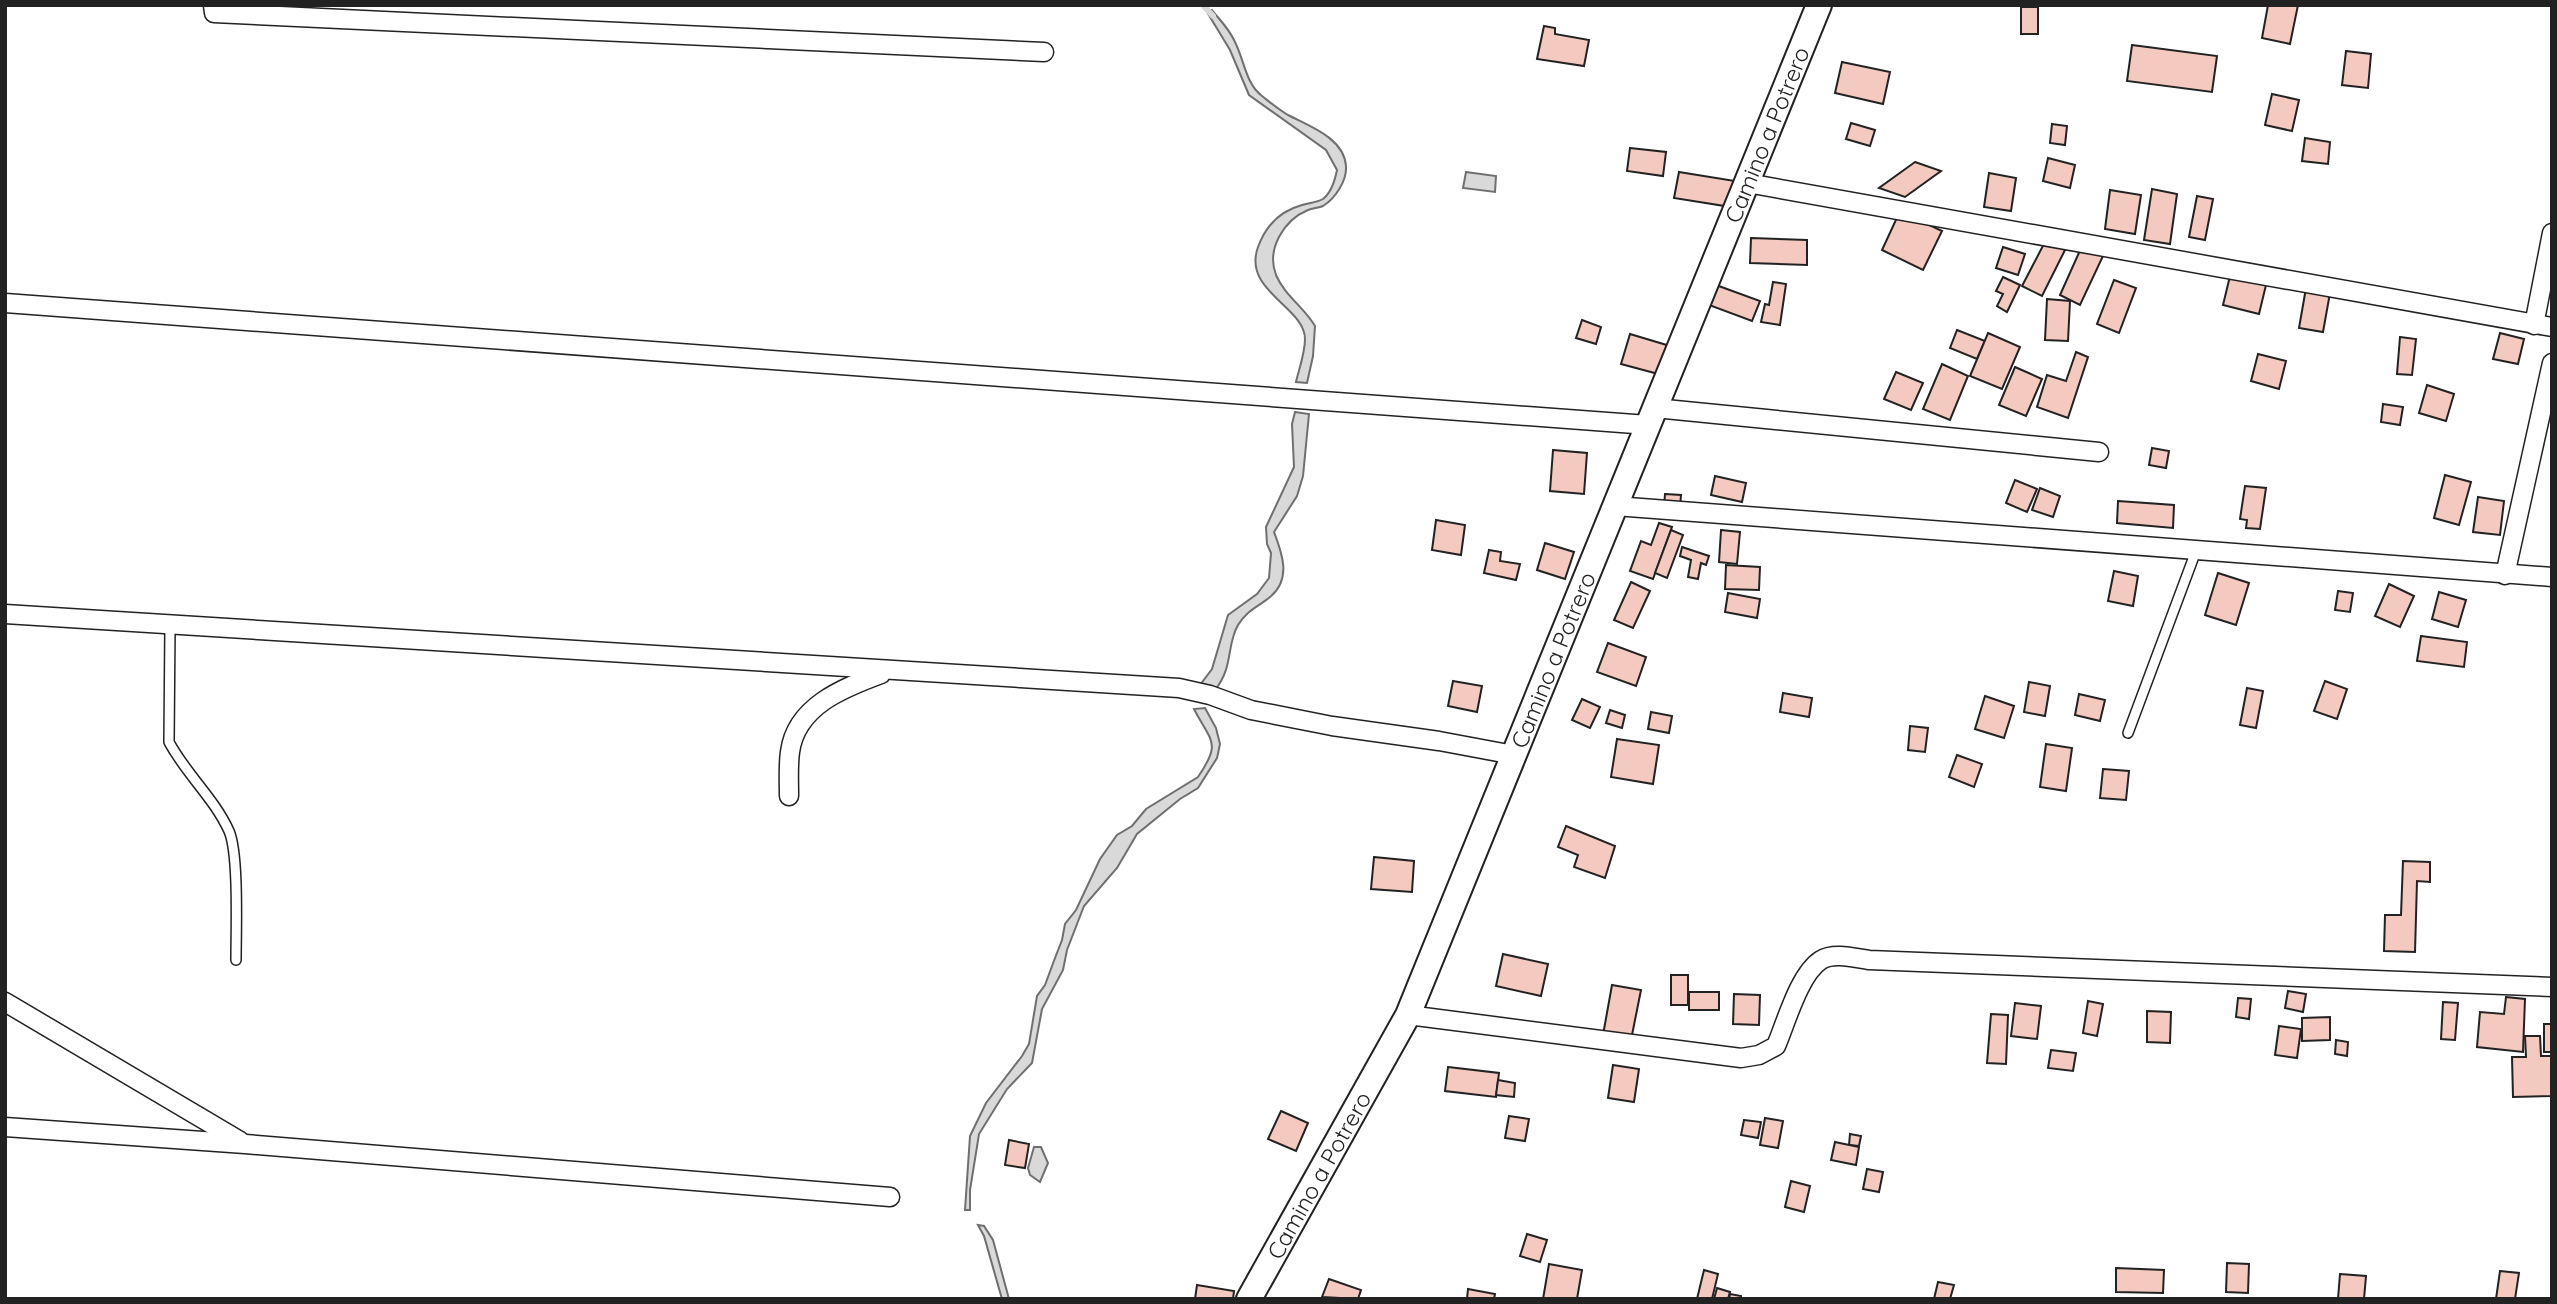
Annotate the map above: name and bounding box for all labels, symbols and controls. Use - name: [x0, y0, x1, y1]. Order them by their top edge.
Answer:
- street label: Camino a Potrero: [1718, 42, 1815, 227]
- street label: Camino a Potrero: [1504, 567, 1601, 752]
- street label: Camino a Potrero: [1260, 1086, 1377, 1264]

